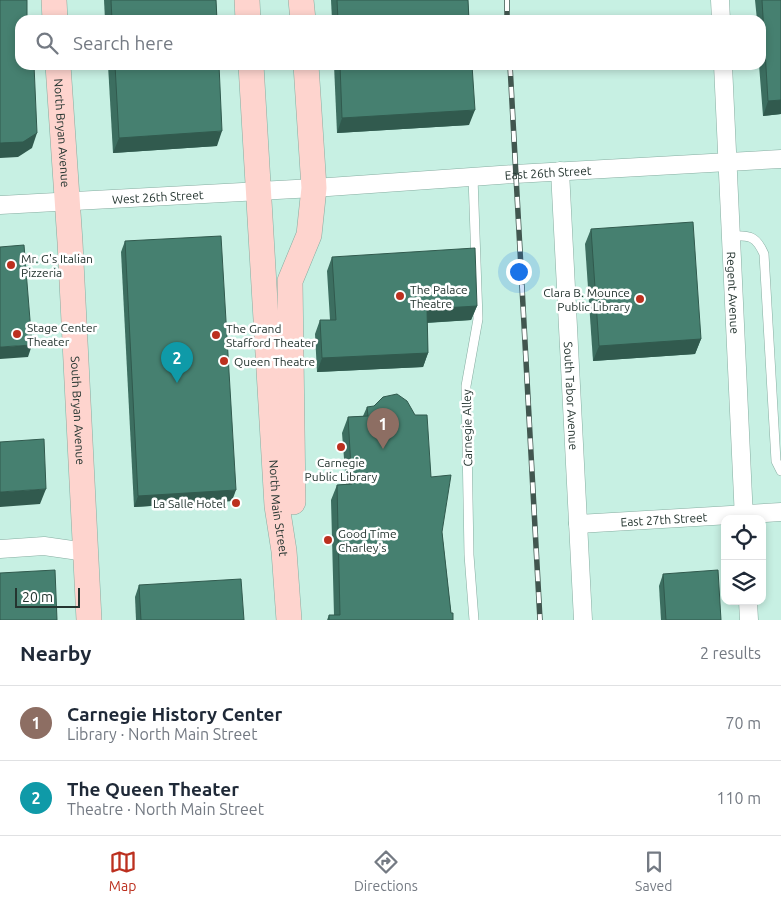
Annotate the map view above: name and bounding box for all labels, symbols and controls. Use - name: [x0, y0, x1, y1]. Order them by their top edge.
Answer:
- search box: [15, 15, 766, 70]
- icon: search: [33, 29, 61, 57]
- text: Search here: [73, 32, 173, 54]
- street label: North Bryan Avenue: [52, 78, 73, 188]
- street label: East 26th Street: [504, 163, 592, 181]
- street label: West 26th Street: [112, 187, 204, 205]
- street label: Regent Avenue: [725, 251, 742, 334]
- place label: Mr. G's Italian Pizzeria: [21, 252, 93, 279]
- marker: Mr. G's Italian Pizzeria: [5, 259, 17, 271]
- your location: [506, 259, 532, 285]
- place label: The Palace Theatre: [410, 283, 468, 310]
- place label: Clara B. Mounce Public Library: [543, 286, 630, 313]
- marker: The Palace Theatre: [394, 290, 406, 302]
- marker: Clara B. Mounce Public Library: [634, 293, 646, 305]
- place label: Stage Center Theater: [27, 321, 98, 348]
- place label: The Grand Stafford Theater: [226, 322, 316, 349]
- marker: Stage Center Theater: [11, 328, 23, 340]
- marker: The Grand Stafford Theater: [210, 329, 222, 341]
- street label: South Tabor Avenue: [562, 341, 581, 450]
- pin: 2: [161, 342, 193, 383]
- marker: Queen Theatre: [218, 355, 230, 367]
- place label: Queen Theatre: [234, 355, 315, 368]
- street label: South Bryan Avenue: [69, 356, 88, 465]
- street label: Carnegie Alley: [460, 389, 474, 467]
- pin: 1: [367, 408, 399, 449]
- marker: Carnegie Public Library: [335, 441, 347, 453]
- place label: Carnegie Public Library: [305, 456, 378, 483]
- street label: North Main Street: [268, 459, 291, 557]
- place label: La Salle Hotel: [153, 497, 226, 510]
- marker: La Salle Hotel: [230, 497, 242, 509]
- street label: East 27th Street: [620, 510, 708, 528]
- map controls: [721, 515, 766, 605]
- button: locate: [721, 515, 766, 560]
- place label: Good Time Charley's: [338, 527, 397, 554]
- marker: Good Time Charley's: [322, 534, 334, 546]
- button: layers: [721, 560, 766, 605]
- scale bar: [15, 585, 80, 608]
- text: 20 m: [22, 589, 53, 605]
- text: Nearby: [20, 641, 91, 665]
- text: 2 results: [700, 644, 761, 662]
- text: Carnegie History Center: [67, 703, 282, 725]
- text: 1: [31, 714, 41, 732]
- text: 70 m: [725, 714, 761, 732]
- text: Library · North Main Street: [67, 725, 257, 743]
- text: The Queen Theater: [67, 778, 239, 800]
- text: 2: [31, 789, 41, 807]
- text: 110 m: [716, 789, 761, 807]
- text: Theatre · North Main Street: [67, 800, 264, 818]
- tab: Map: [109, 848, 137, 894]
- tab: Directions: [354, 848, 418, 894]
- tab: Saved: [635, 848, 672, 894]

